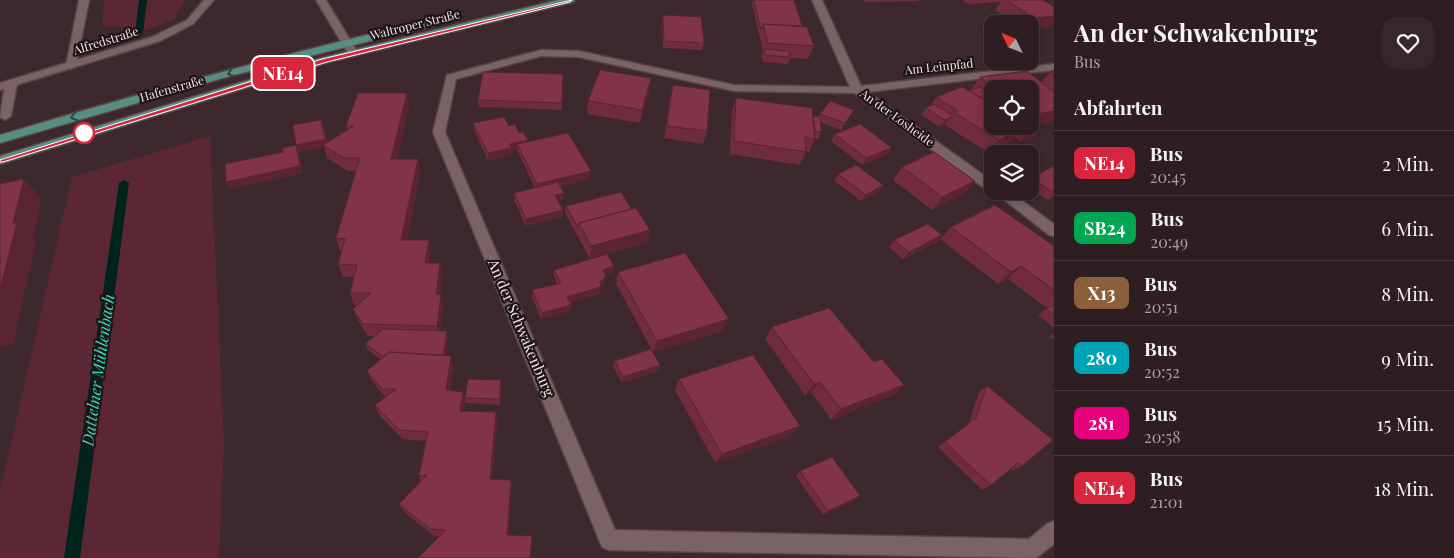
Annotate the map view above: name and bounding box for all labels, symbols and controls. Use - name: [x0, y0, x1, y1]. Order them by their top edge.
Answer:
- street label: Waltroper Straße: [367, 5, 461, 43]
- north arrow: [984, 15, 1039, 70]
- map controls: [984, 15, 1039, 200]
- text: An der Schwakenburg: [1074, 16, 1317, 48]
- button: heart: [1382, 17, 1434, 69]
- street label: Alfredstraße: [70, 23, 140, 58]
- text: Bus: [1074, 51, 1100, 72]
- street label: Am Leinpfad: [903, 54, 974, 78]
- line badge: NE14: [248, 57, 318, 89]
- text: NE14: [263, 61, 303, 85]
- one-way arrow: [226, 67, 235, 78]
- street label: Hafenstraße: [138, 71, 206, 105]
- button: locate: [984, 80, 1039, 135]
- street label: An der Losheide: [857, 84, 938, 149]
- text: Abfahrten: [1074, 94, 1163, 120]
- one-way arrow: [71, 111, 79, 121]
- unlabelled marker: [73, 122, 95, 144]
- text: Bus: [1150, 140, 1183, 166]
- button: layers: [984, 145, 1039, 200]
- text: 2 Min.: [1382, 150, 1434, 176]
- text: NE14: [1084, 151, 1125, 175]
- text: 20:45: [1150, 166, 1186, 187]
- text: Bus: [1151, 205, 1184, 231]
- text: 6 Min.: [1381, 215, 1434, 241]
- text: SB24: [1084, 216, 1126, 240]
- text: 20:49: [1151, 231, 1188, 252]
- street label: An der Schwakenburg: [483, 255, 560, 400]
- text: Bus: [1144, 270, 1177, 296]
- text: 8 Min.: [1381, 280, 1434, 306]
- text: X13: [1088, 281, 1116, 305]
- water label: Dattelner Mühlenbach: [76, 293, 119, 448]
- text: 20:51: [1144, 296, 1178, 317]
- text: Bus: [1144, 335, 1177, 361]
- text: 9 Min.: [1381, 345, 1434, 371]
- text: 280: [1086, 346, 1117, 370]
- text: 20:52: [1144, 361, 1180, 382]
- text: Bus: [1144, 400, 1177, 426]
- text: 15 Min.: [1377, 410, 1434, 436]
- text: 281: [1088, 411, 1115, 435]
- text: 20:58: [1144, 426, 1180, 447]
- text: Bus: [1150, 465, 1183, 491]
- text: 18 Min.: [1374, 475, 1434, 501]
- text: NE14: [1084, 476, 1125, 500]
- text: 21:01: [1150, 491, 1183, 512]

